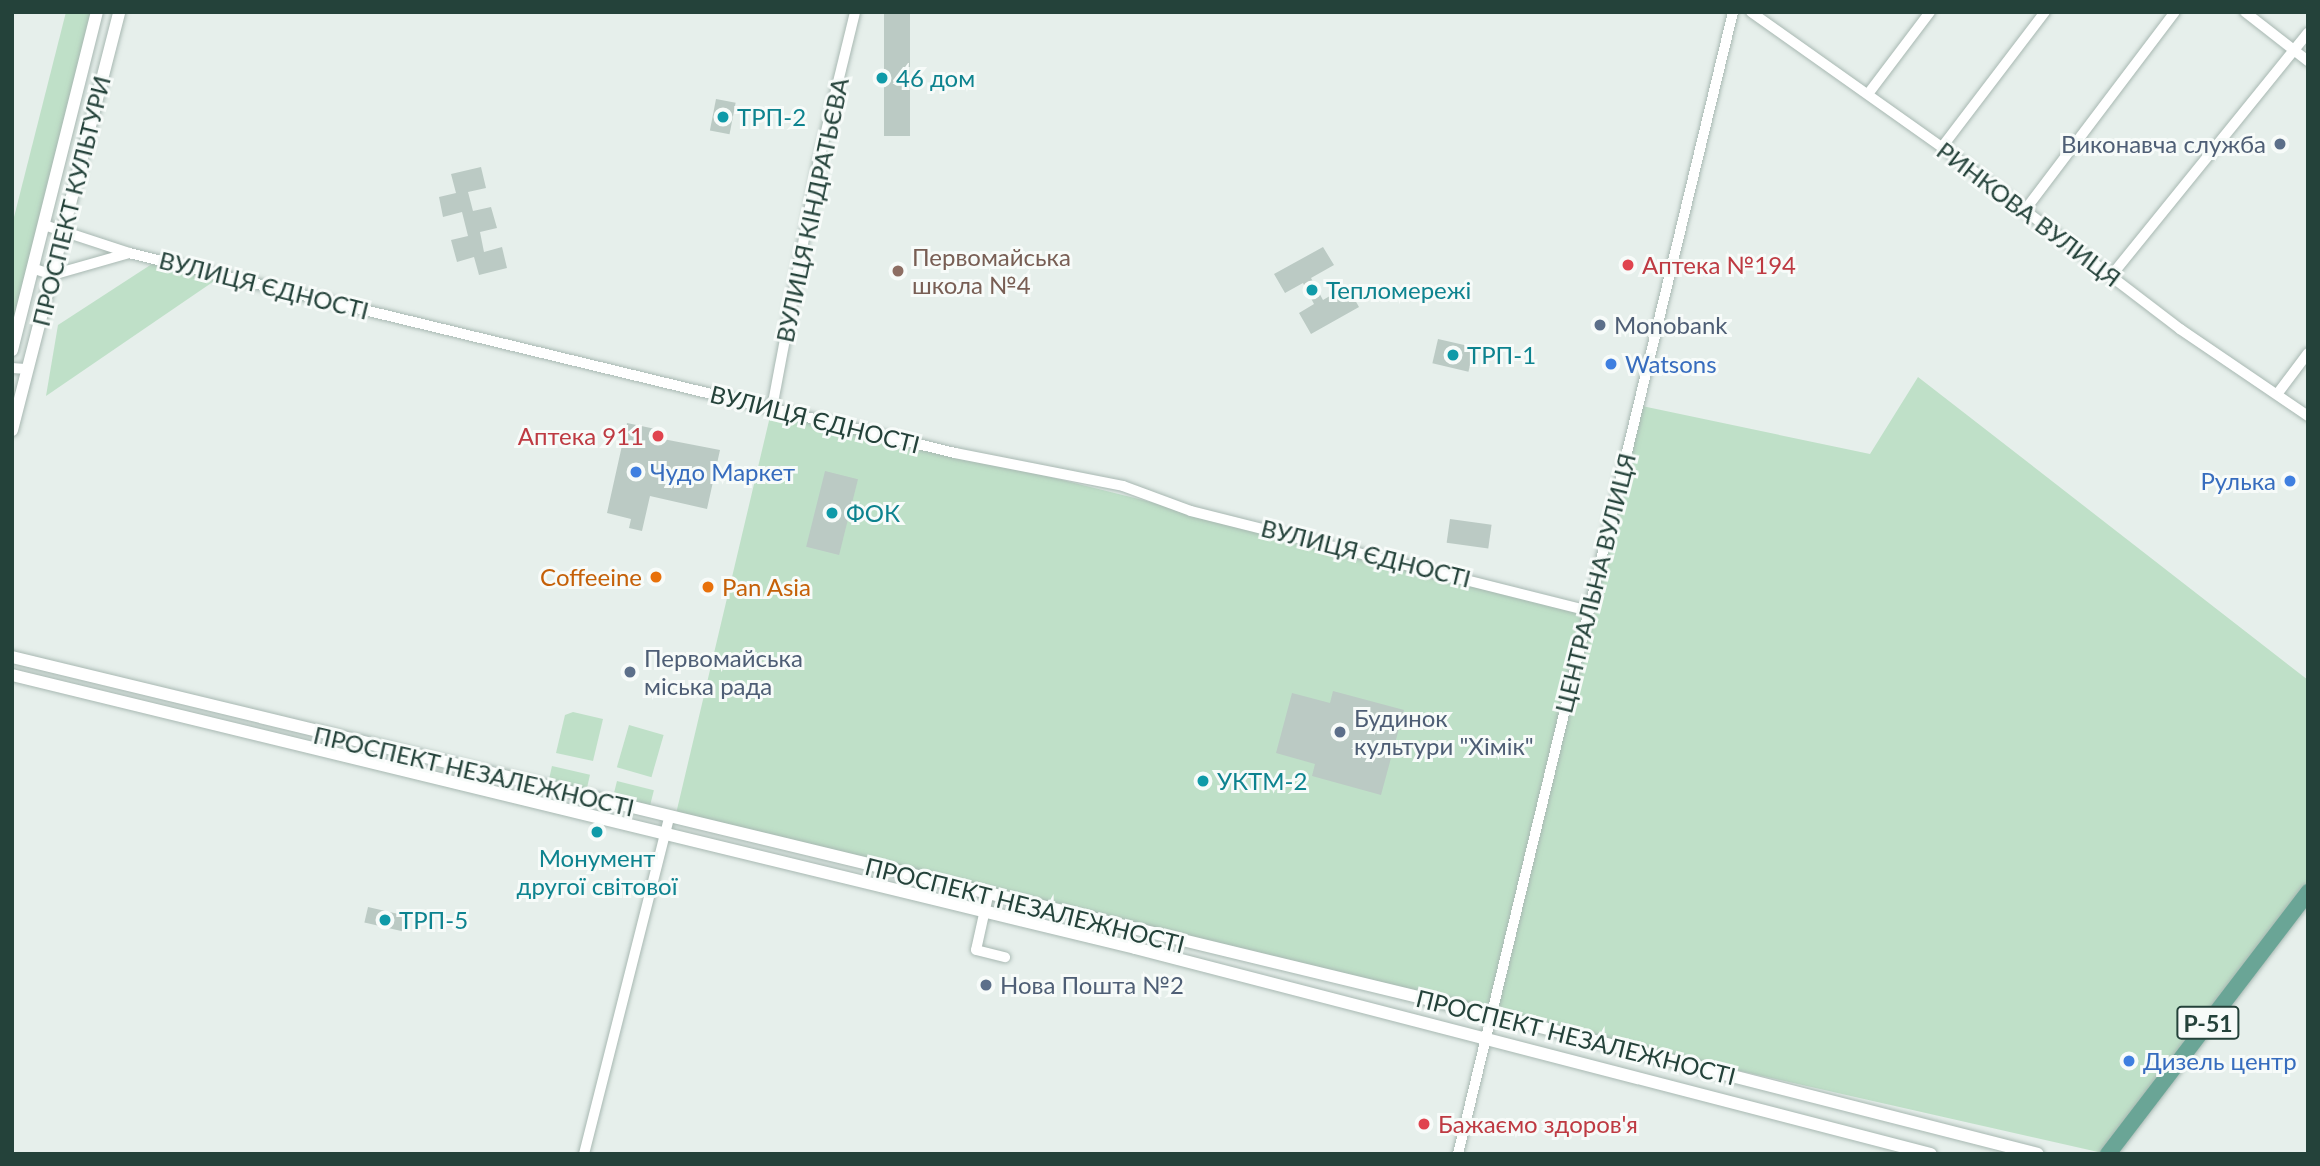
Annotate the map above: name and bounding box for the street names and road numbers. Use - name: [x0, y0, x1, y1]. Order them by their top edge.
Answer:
- street label: ПРОСПЕКТ КУЛЬТУРИ: [26, 73, 116, 329]
- street label: ВУЛИЦЯ КІНДРАТЬЄВА: [770, 75, 854, 345]
- street label: РИНКОВА ВУЛИЦЯ: [1932, 136, 2126, 292]
- street label: ВУЛИЦЯ ЄДНОСТІ: [156, 245, 372, 325]
- street label: ВУЛИЦЯ ЄДНОСТІ: [707, 379, 923, 459]
- street label: ЦЕНТРАЛЬНА ВУЛИЦЯ: [1549, 450, 1641, 716]
- street label: ВУЛИЦЯ ЄДНОСТІ: [1258, 513, 1474, 593]
- street label: ПРОСПЕКТ НЕЗАЛЕЖНОСТІ: [311, 720, 637, 822]
- street label: ПРОСПЕКТ НЕЗАЛЕЖНОСТІ: [862, 851, 1188, 959]
- street label: ПРОСПЕКТ НЕЗАЛЕЖНОСТІ: [1413, 983, 1739, 1091]
- road number: Р-51: [2175, 1004, 2241, 1042]

